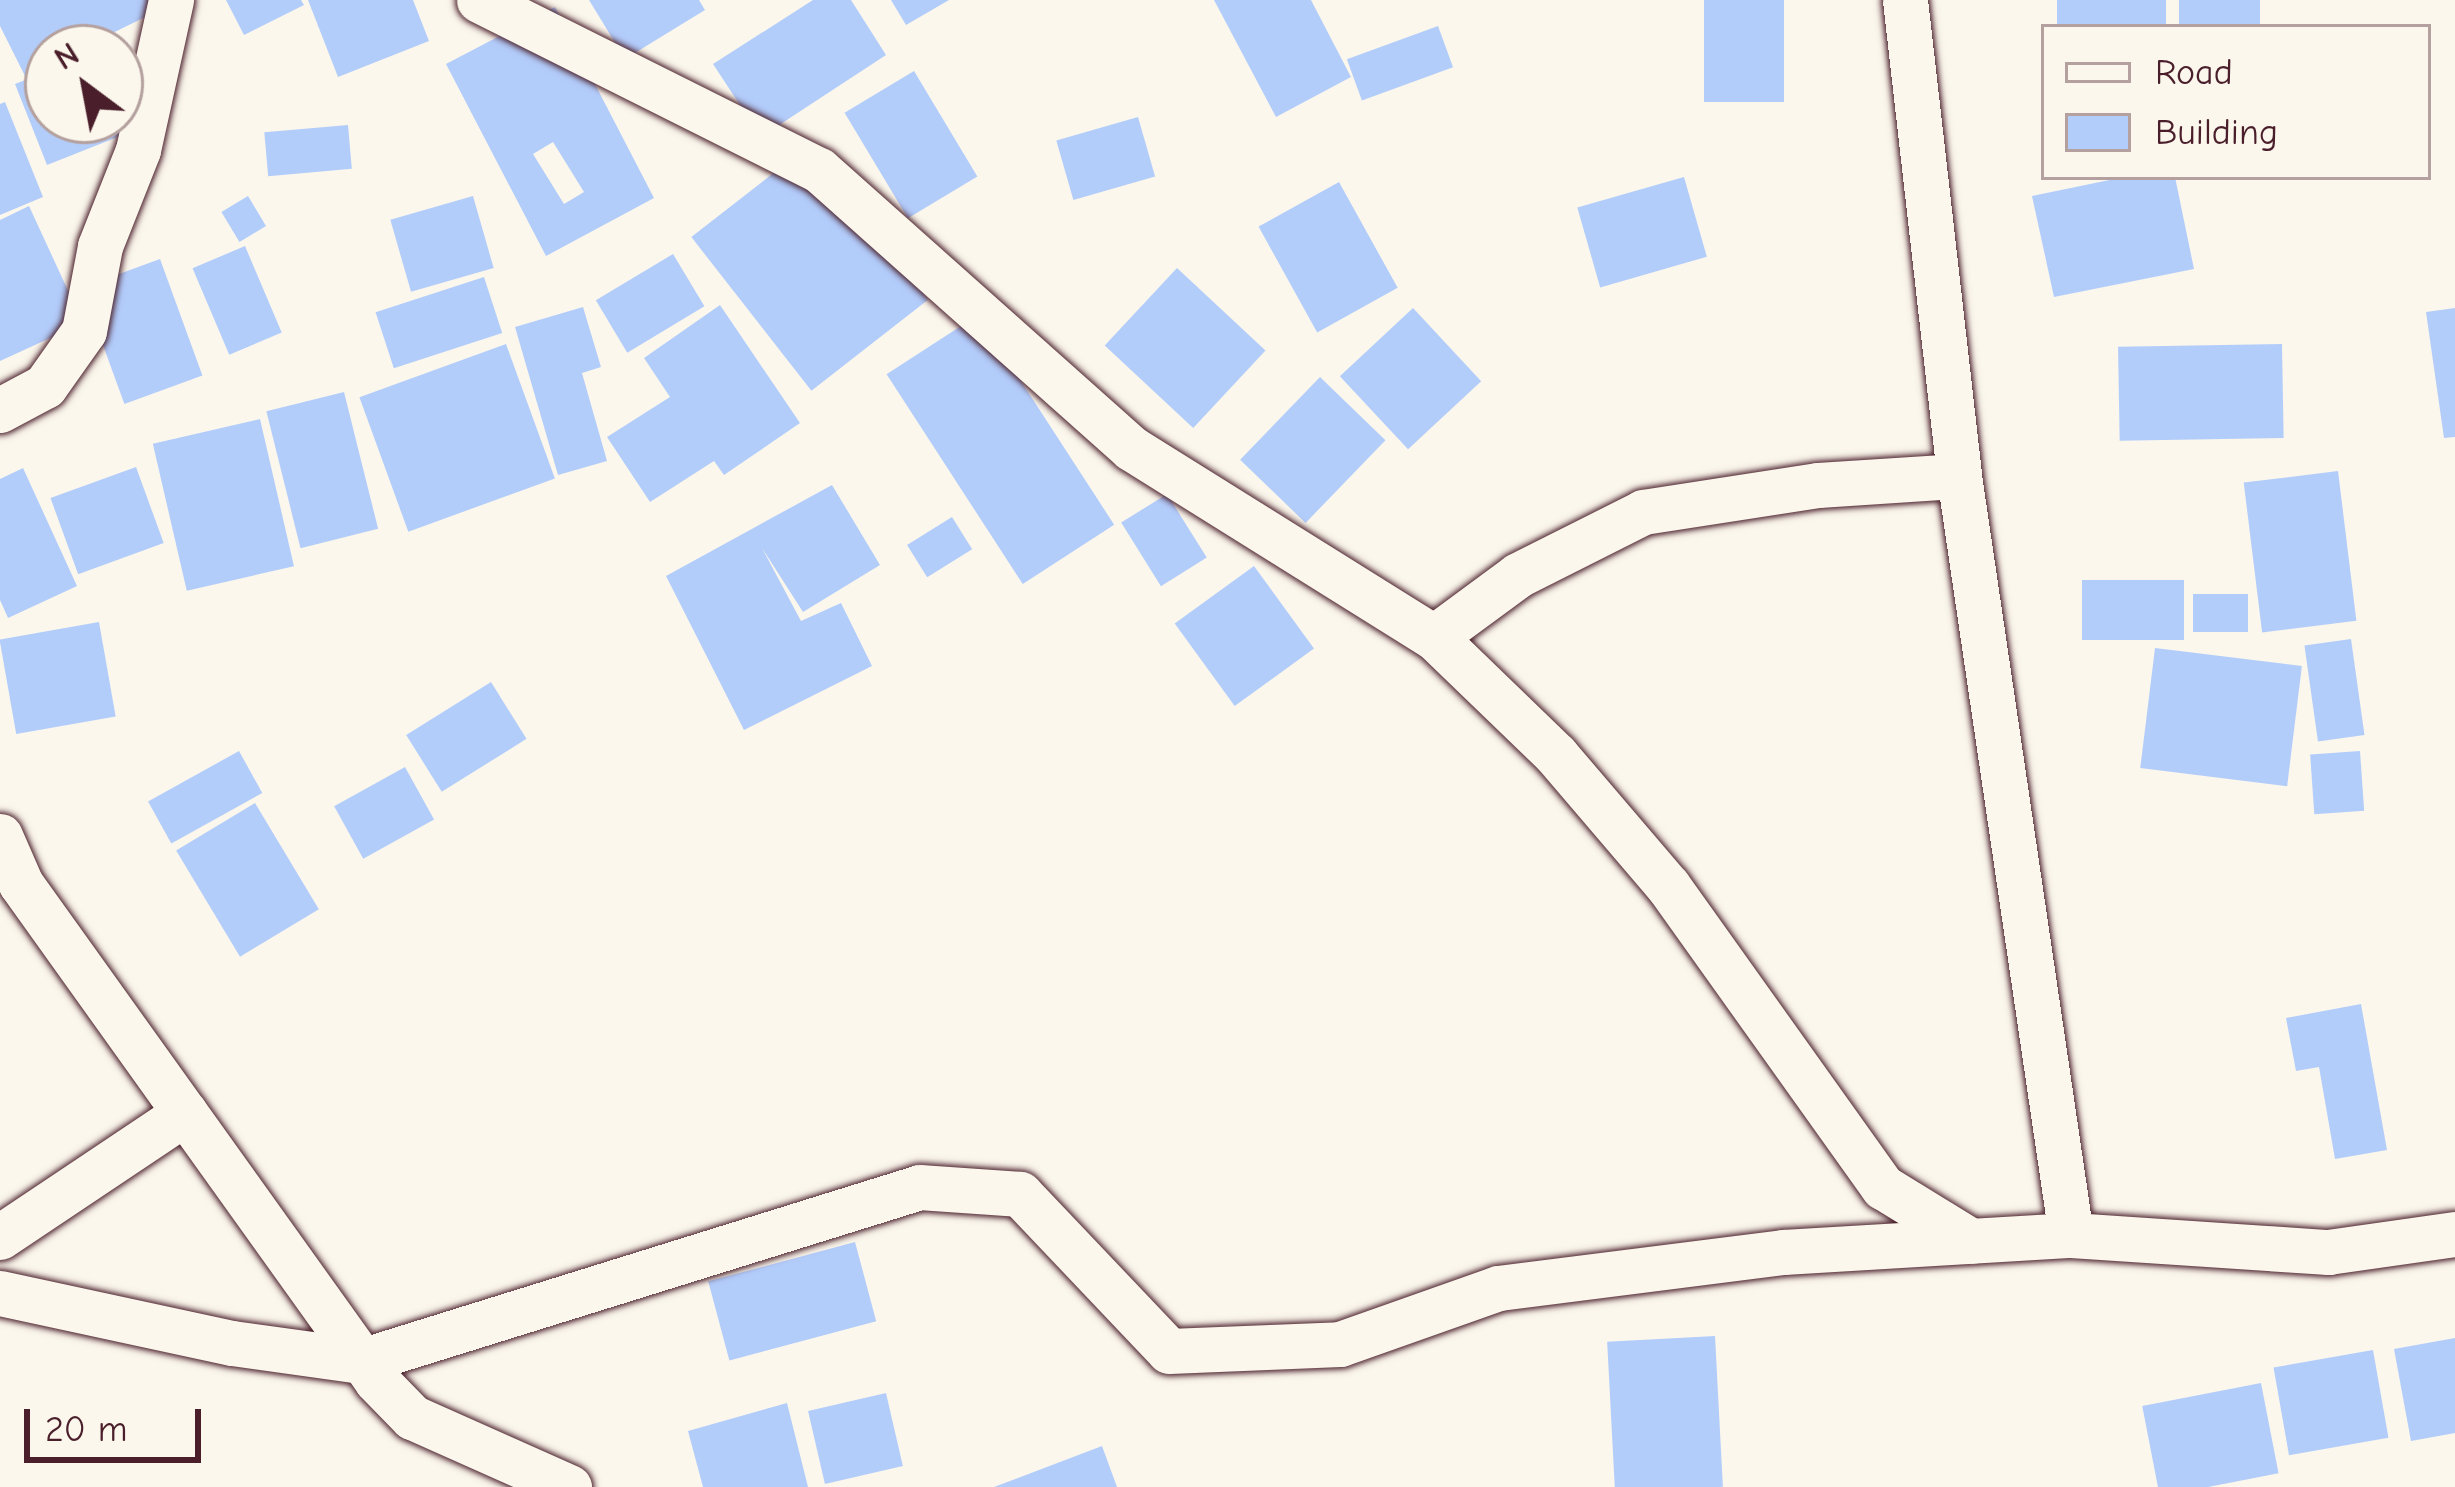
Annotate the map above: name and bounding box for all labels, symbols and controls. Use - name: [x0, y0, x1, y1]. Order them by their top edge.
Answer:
- north arrow: [24, 24, 144, 144]
- legend: [2041, 24, 2431, 180]
- text: N: [47, 34, 86, 78]
- text: Road: [2155, 52, 2233, 93]
- text: Building: [2155, 112, 2278, 153]
- scale bar: [30, 1385, 207, 1459]
- text: 20 m: [45, 1409, 128, 1450]

